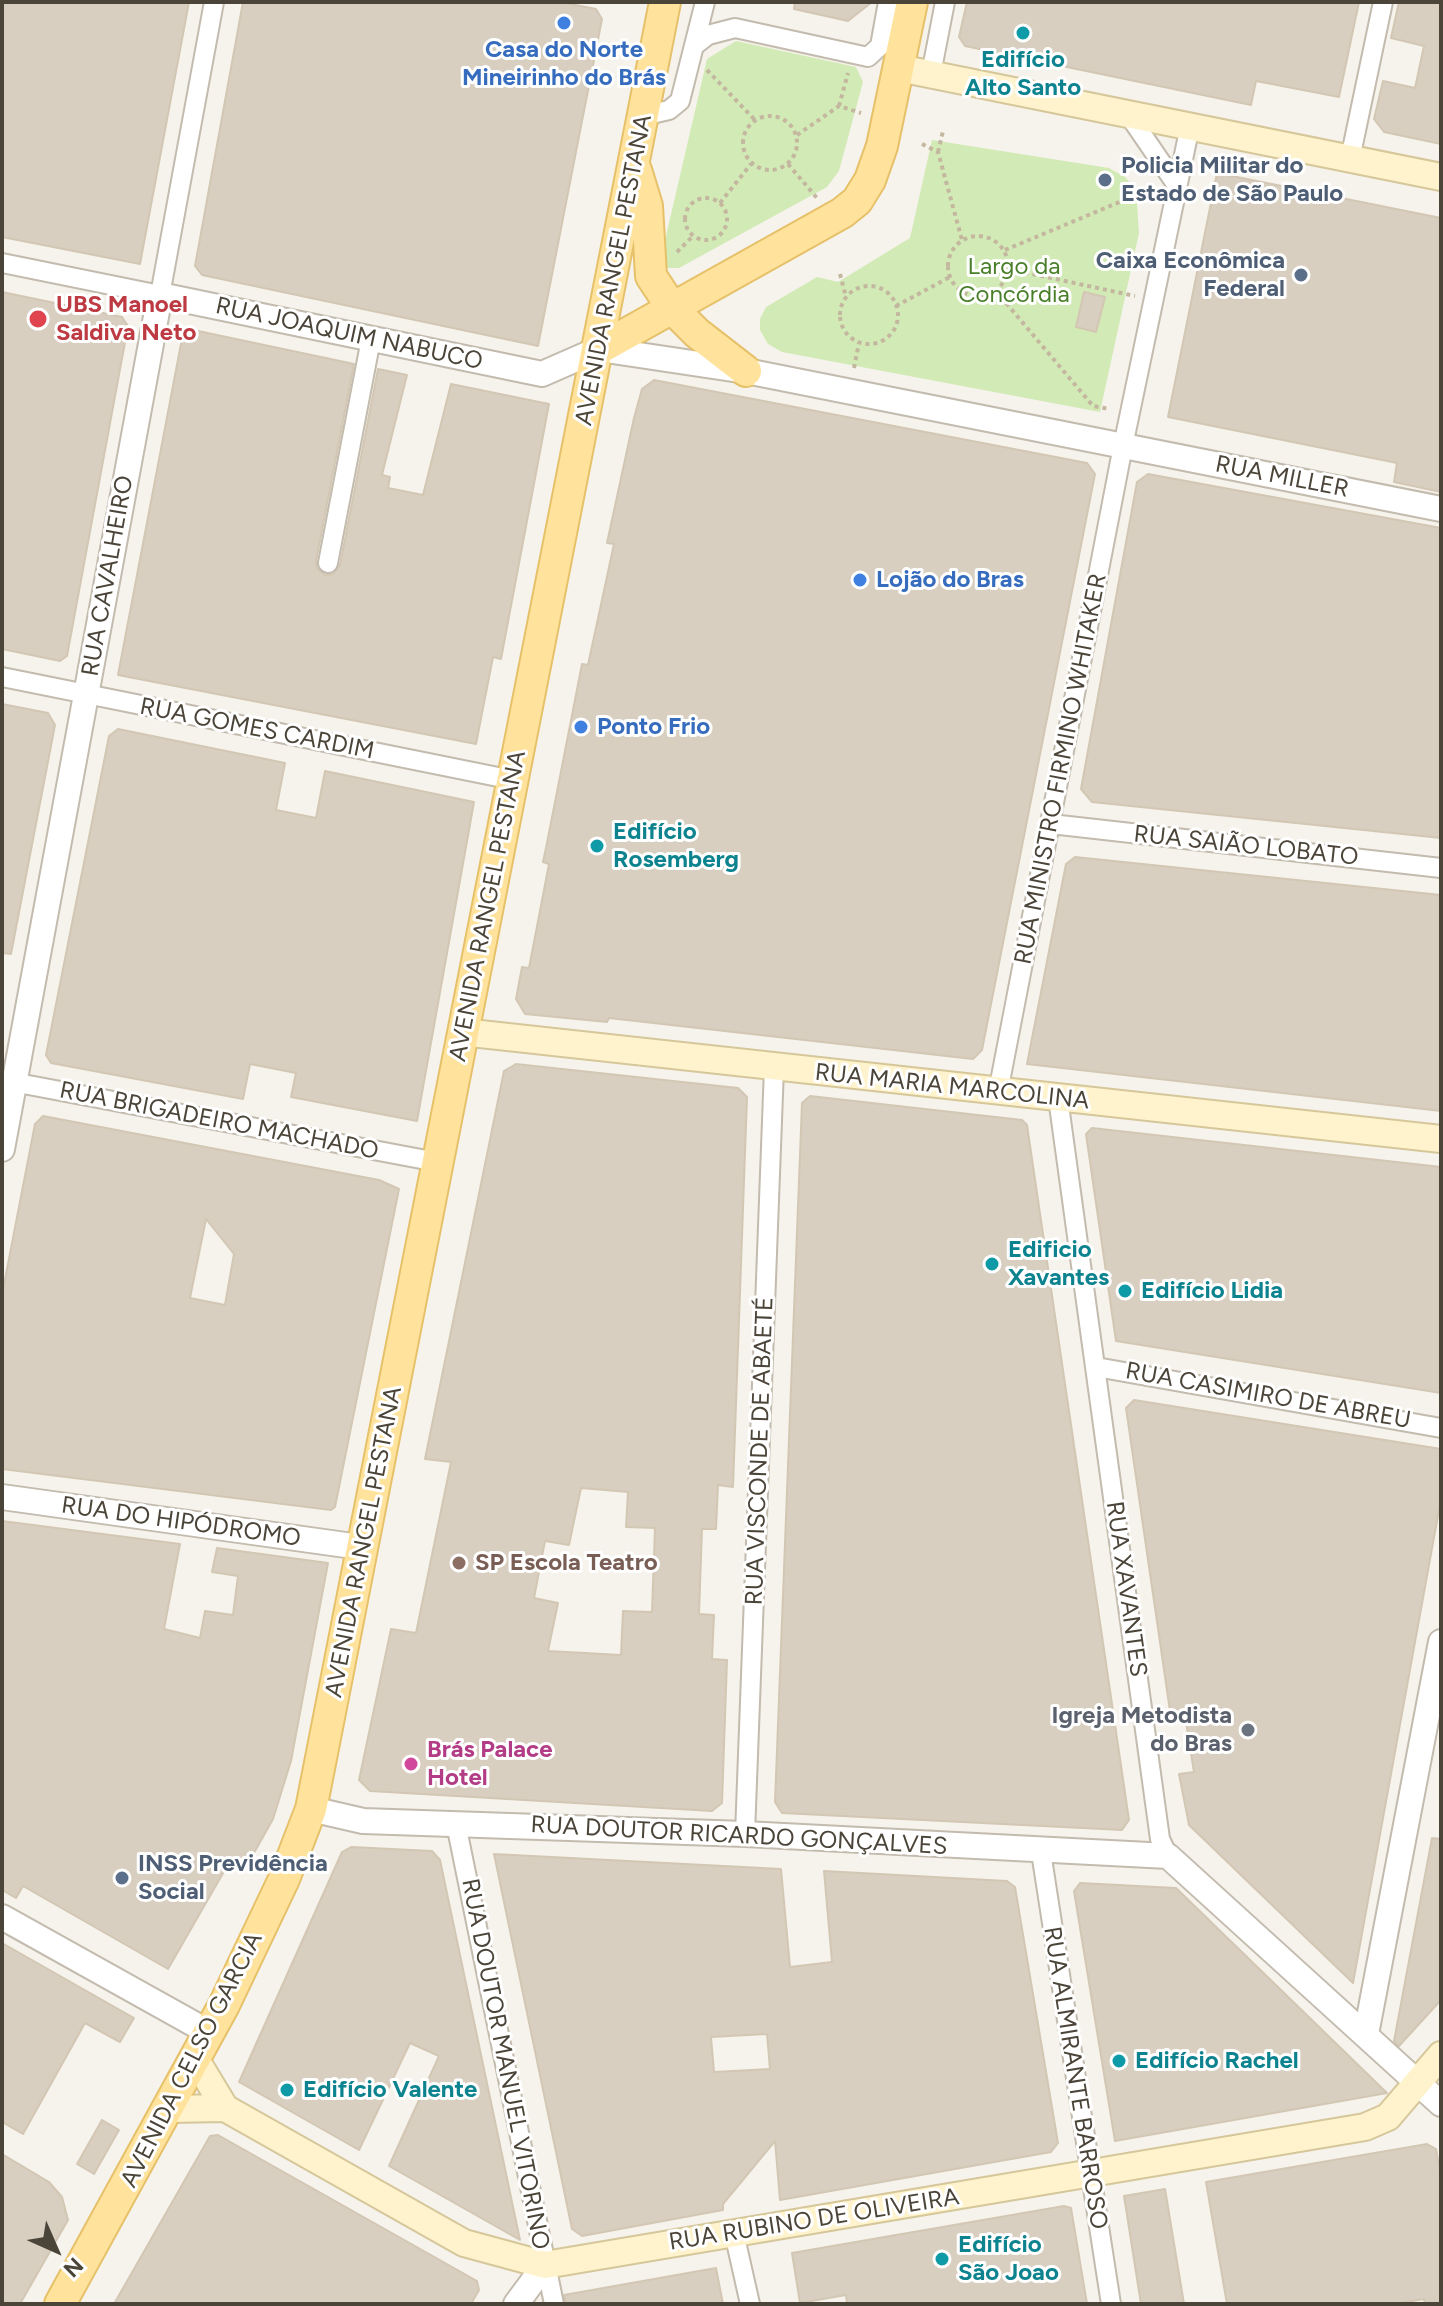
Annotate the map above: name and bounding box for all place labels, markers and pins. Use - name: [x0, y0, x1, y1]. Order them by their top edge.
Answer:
- marker: Casa do Norte Mineirinho do Brás: [555, 14, 573, 32]
- marker: Edifício Alto Santo: [1014, 24, 1032, 42]
- place label: Casa do Norte Mineirinho do Brás: [462, 36, 666, 92]
- place label: Edifício Alto Santo: [965, 46, 1081, 102]
- place label: Policia Militar do Estado de São Paulo: [1121, 152, 1343, 208]
- marker: Policia Militar do Estado de São Paulo: [1096, 171, 1114, 189]
- place label: Caixa Econômica Federal: [1096, 247, 1285, 303]
- marker: Caixa Econômica Federal: [1292, 266, 1310, 284]
- place label: UBS Manoel Saldiva Neto: [56, 291, 197, 347]
- marker: UBS Manoel Saldiva Neto: [27, 308, 49, 330]
- place label: Lojão do Bras: [876, 566, 1024, 594]
- marker: Lojão do Bras: [851, 571, 869, 589]
- place label: Ponto Frio: [597, 713, 710, 741]
- marker: Ponto Frio: [572, 718, 590, 736]
- place label: Edifício Rosemberg: [613, 818, 739, 874]
- marker: Edifício Rosemberg: [588, 837, 606, 855]
- place label: Edificio Xavantes: [1008, 1236, 1109, 1292]
- marker: Edificio Xavantes: [983, 1255, 1001, 1273]
- place label: Edifício Lidia: [1141, 1277, 1283, 1305]
- marker: Edifício Lidia: [1116, 1282, 1134, 1300]
- place label: SP Escola Teatro: [475, 1549, 658, 1577]
- marker: SP Escola Teatro: [450, 1554, 468, 1572]
- place label: Igreja Metodista do Bras: [1052, 1702, 1232, 1758]
- marker: Igreja Metodista do Bras: [1239, 1721, 1257, 1739]
- place label: Brás Palace Hotel: [427, 1736, 552, 1792]
- marker: Brás Palace Hotel: [402, 1755, 420, 1773]
- place label: INSS Previdência Social: [138, 1850, 328, 1906]
- marker: INSS Previdência Social: [113, 1869, 131, 1887]
- place label: Edifício Rachel: [1135, 2047, 1299, 2075]
- marker: Edifício Rachel: [1110, 2052, 1128, 2070]
- place label: Edifício Valente: [303, 2076, 477, 2104]
- marker: Edifício Valente: [278, 2081, 296, 2099]
- place label: Edifício São Joao: [958, 2231, 1059, 2287]
- marker: Edifício São Joao: [933, 2250, 951, 2268]

